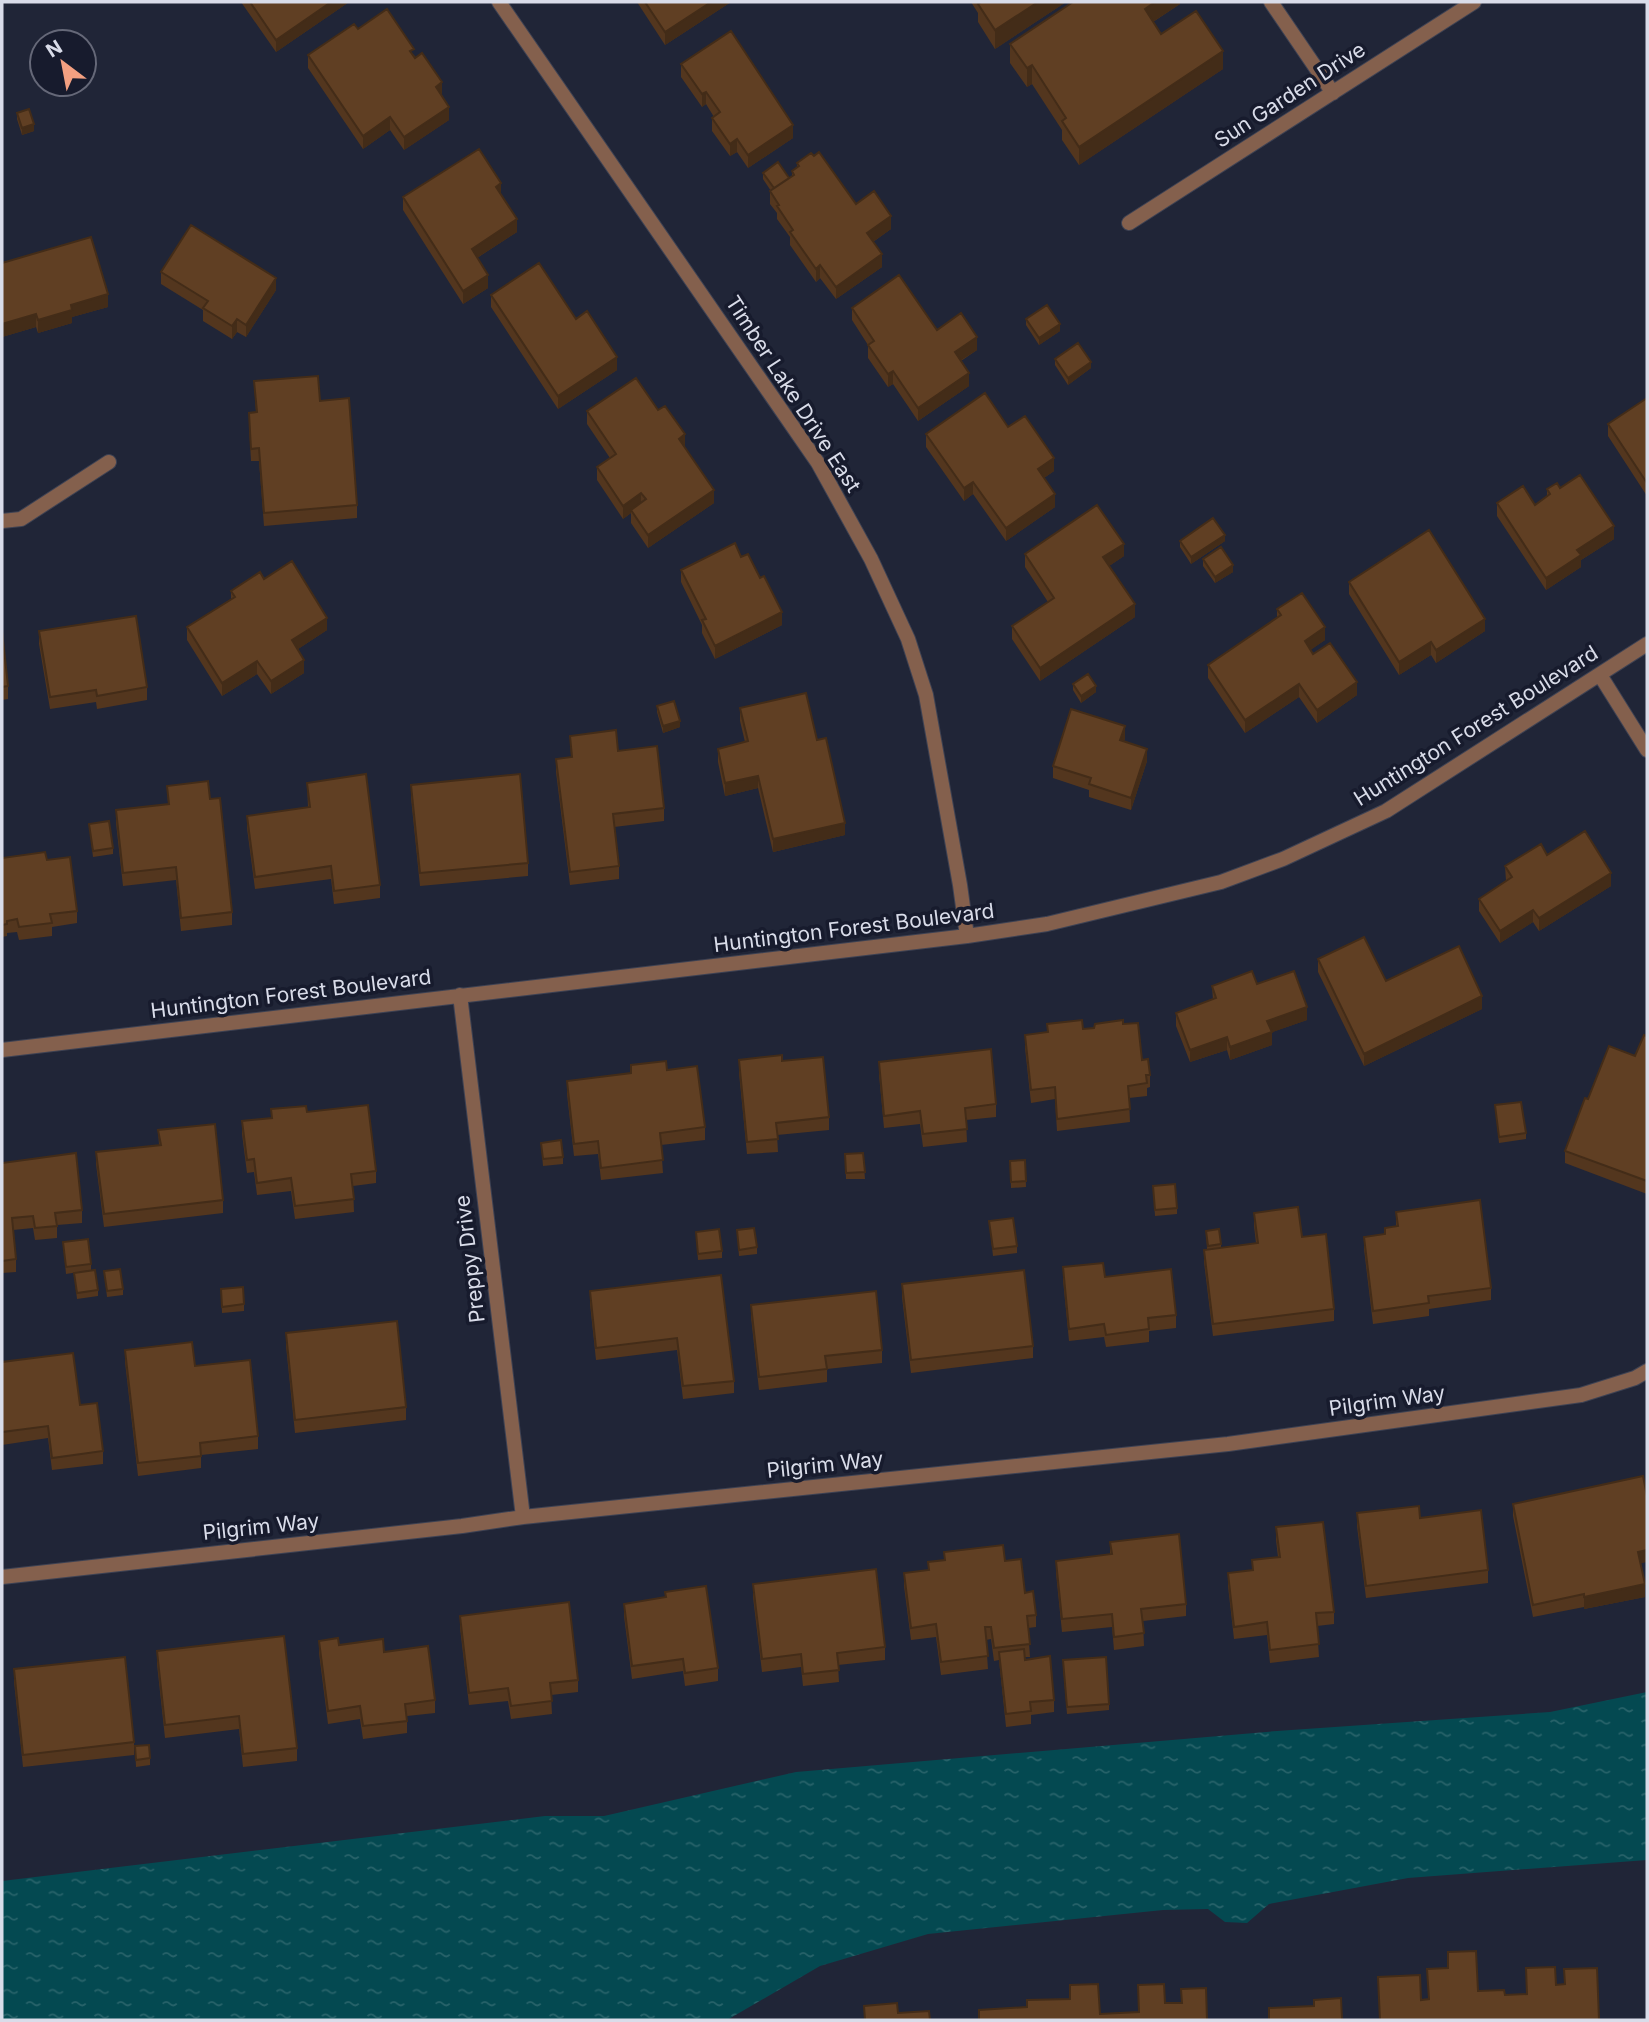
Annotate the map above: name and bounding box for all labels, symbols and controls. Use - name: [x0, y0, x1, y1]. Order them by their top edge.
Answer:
- north arrow: [28, 28, 98, 98]
- text: N: [42, 35, 66, 63]
- street label: Sun Garden Drive: [1210, 37, 1370, 153]
- street label: Timber Lake Drive East: [721, 291, 866, 497]
- street label: Huntington Forest Boulevard: [1349, 640, 1602, 811]
- street label: Huntington Forest Boulevard: [712, 898, 996, 957]
- street label: Huntington Forest Boulevard: [149, 964, 433, 1023]
- street label: Preppy Drive: [449, 1194, 490, 1324]
- street label: Pilgrim Way: [1327, 1380, 1447, 1421]
- street label: Pilgrim Way: [765, 1446, 885, 1483]
- street label: Pilgrim Way: [201, 1508, 321, 1545]

